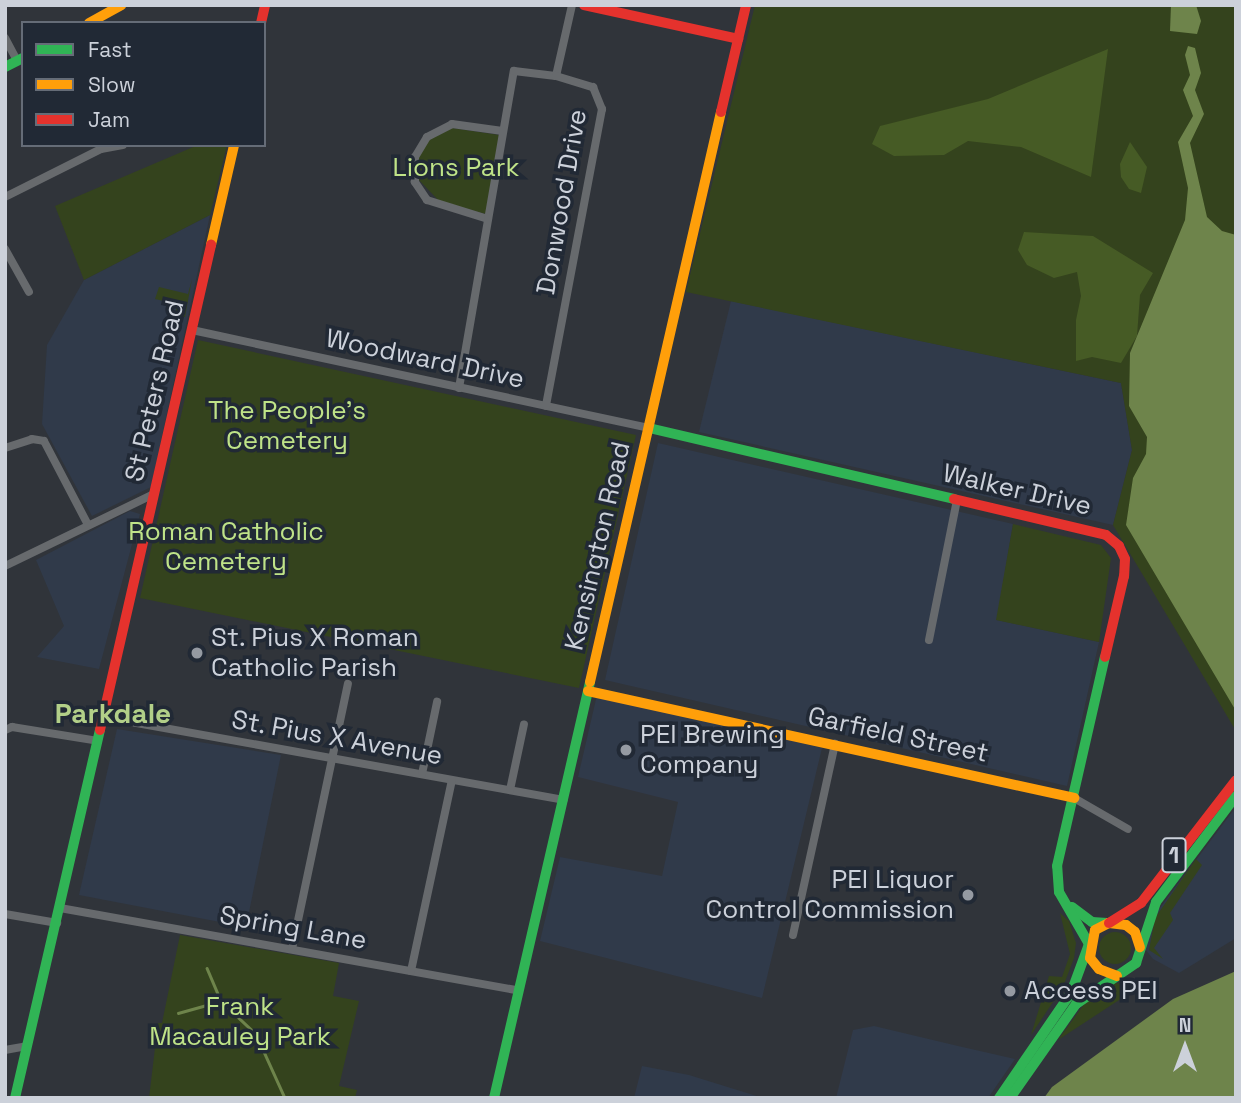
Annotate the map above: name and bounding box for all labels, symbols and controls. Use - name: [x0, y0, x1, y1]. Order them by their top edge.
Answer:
- legend: [21, 21, 266, 147]
- text: Fast: [88, 36, 132, 63]
- text: Slow: [88, 71, 136, 98]
- text: Jam: [88, 106, 130, 133]
- street label: Donwood Drive: [530, 107, 594, 297]
- park label: Lions Park: [392, 152, 520, 184]
- street label: St Peters Road: [119, 297, 191, 485]
- street label: Woodward Drive: [323, 323, 527, 395]
- park label: The People's Cemetery: [208, 395, 366, 457]
- street label: Kensington Road: [559, 439, 637, 653]
- street label: Walker Drive: [940, 458, 1094, 522]
- park label: Roman Catholic Cemetery: [128, 516, 324, 578]
- place label: St. Pius X Roman Catholic Parish: [211, 622, 419, 684]
- marker: St. Pius X Roman Catholic Parish: [189, 645, 205, 661]
- district label: Parkdale: [55, 696, 171, 730]
- street label: Garfield Street: [805, 701, 991, 769]
- street label: St. Pius X Avenue: [229, 704, 445, 772]
- place label: PEI Brewing Company: [640, 719, 785, 780]
- marker: PEI Brewing Company: [618, 742, 634, 758]
- road number: 1: [1160, 834, 1188, 876]
- place label: PEI Liquor Control Commission: [706, 864, 954, 926]
- marker: PEI Liquor Control Commission: [960, 887, 976, 903]
- street label: Spring Lane: [217, 900, 369, 956]
- place label: Access PEI: [1024, 975, 1158, 1007]
- marker: Access PEI: [1002, 983, 1018, 999]
- park label: Frank Macauley Park: [149, 991, 331, 1052]
- north arrow: [1150, 1012, 1220, 1082]
- text: N: [1179, 1013, 1191, 1038]

